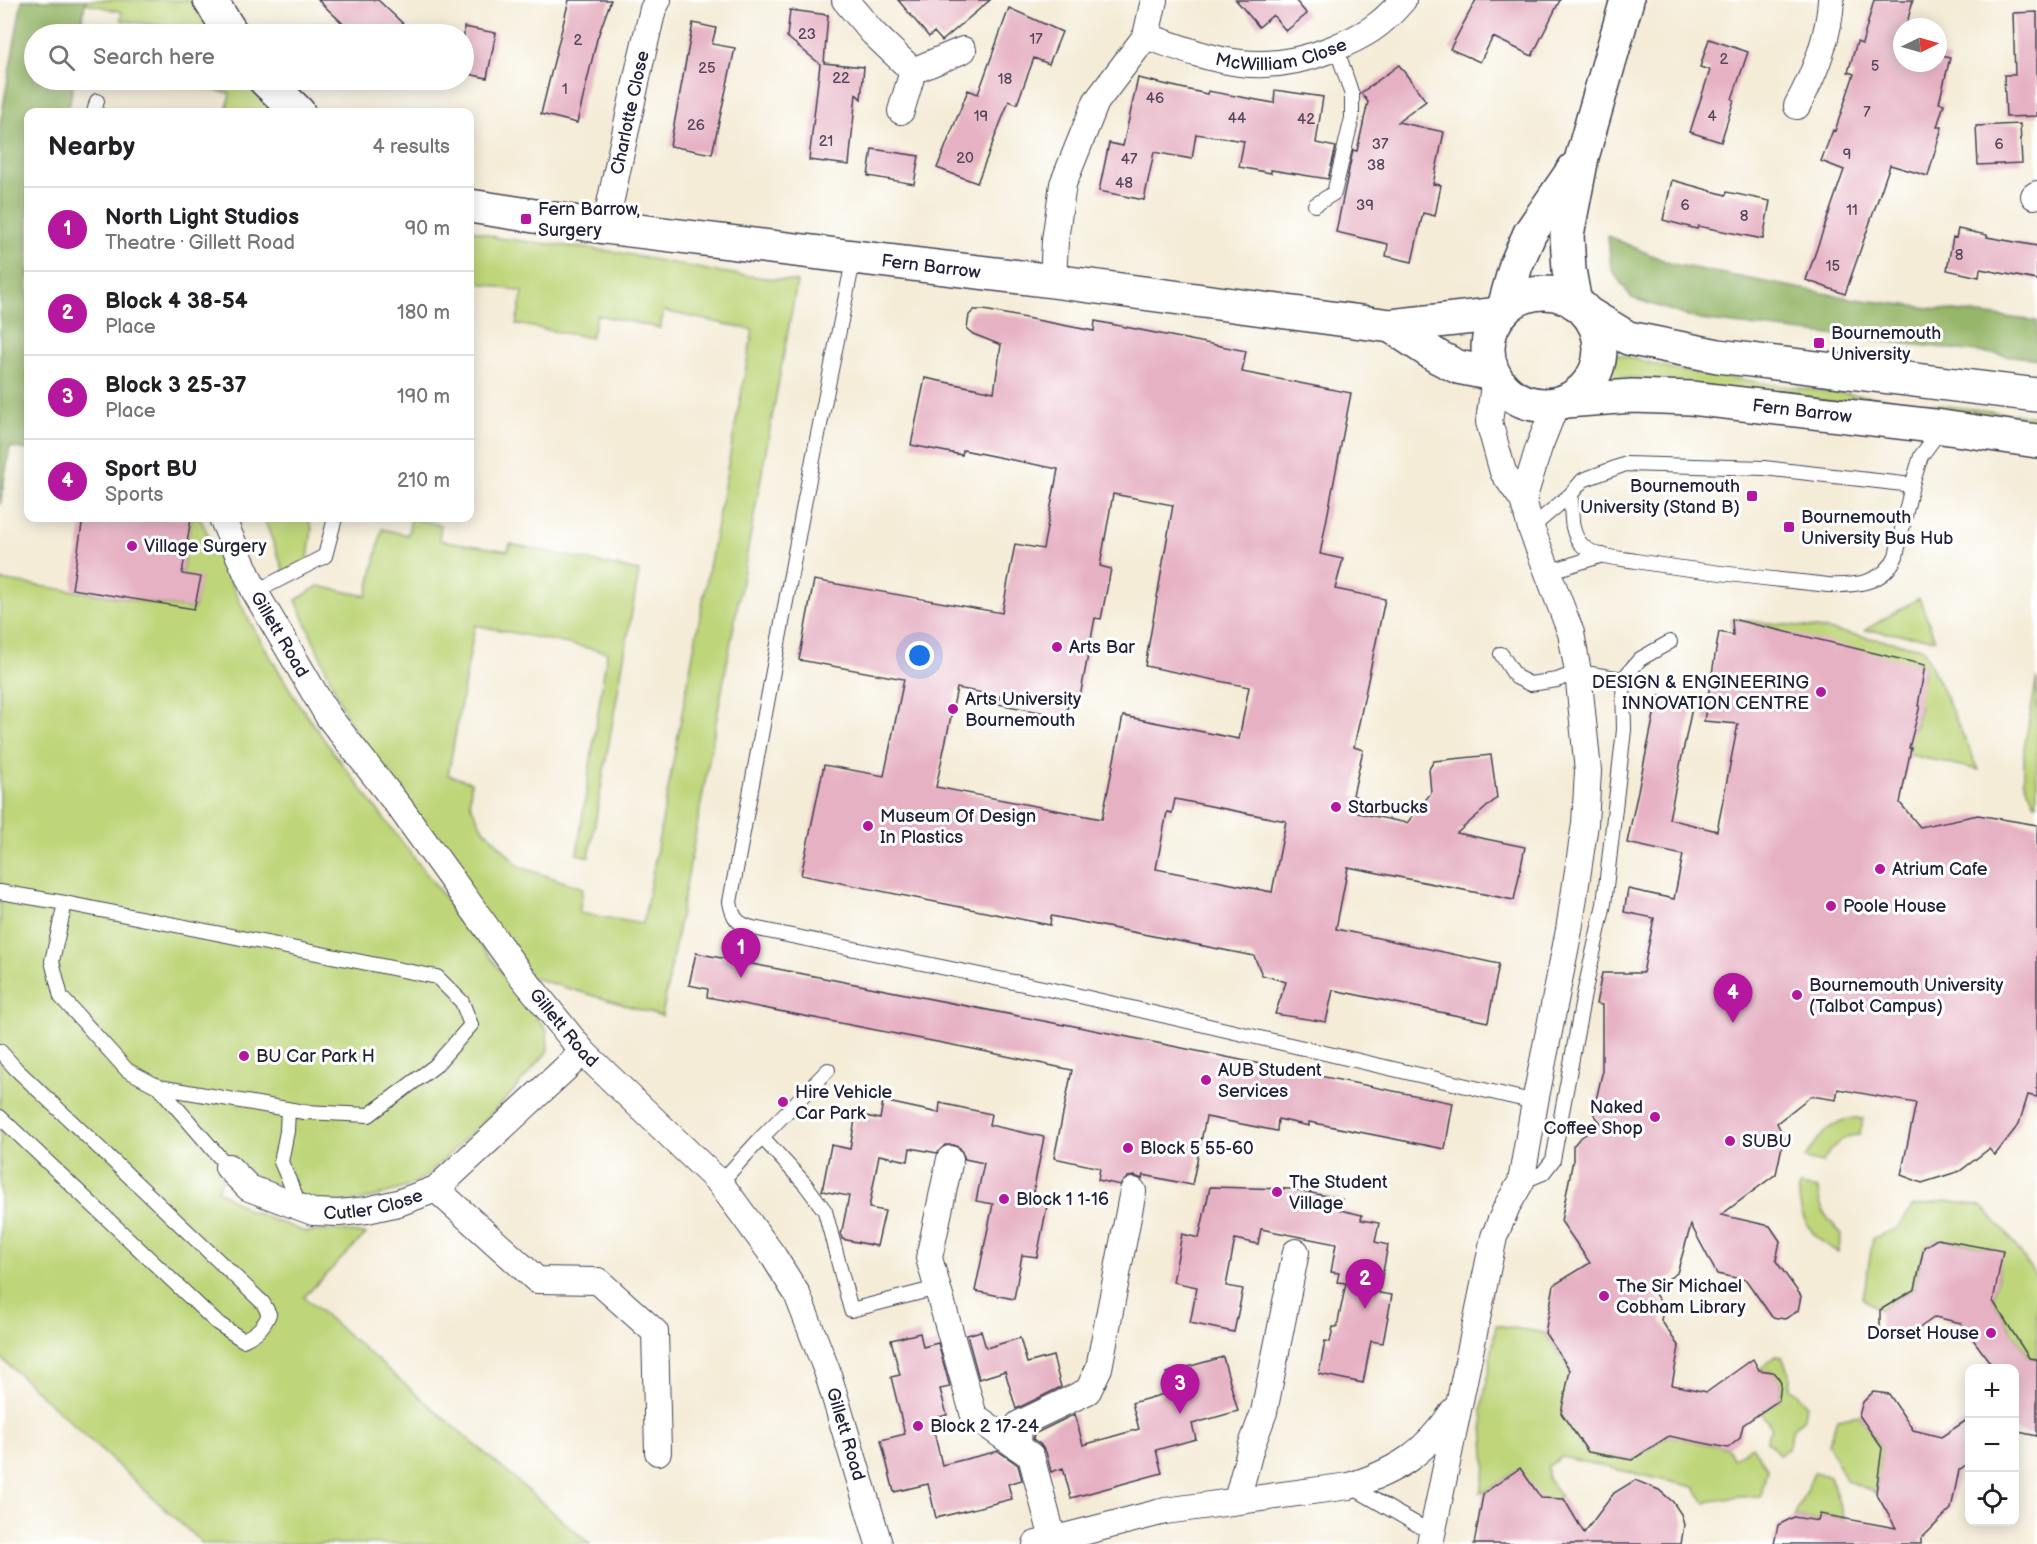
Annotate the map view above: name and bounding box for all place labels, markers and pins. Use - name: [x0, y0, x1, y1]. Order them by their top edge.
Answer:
- place label: Fern Barrow, Surgery: [538, 199, 640, 241]
- marker: Fern Barrow, Surgery: [519, 212, 533, 226]
- place label: Bournemouth University: [1831, 323, 1941, 365]
- marker: Bournemouth University: [1812, 336, 1826, 350]
- place label: Bournemouth University (Stand B): [1580, 476, 1740, 518]
- marker: Bournemouth University (Stand B): [1745, 489, 1759, 503]
- place label: Bournemouth University Bus Hub: [1801, 507, 1953, 549]
- marker: Bournemouth University Bus Hub: [1782, 520, 1796, 534]
- place label: Village Surgery: [144, 536, 268, 557]
- marker: Village Surgery: [125, 539, 139, 553]
- place label: Arts Bar: [1069, 637, 1135, 658]
- marker: Arts Bar: [1050, 640, 1064, 654]
- place label: DESIGN & ENGINEERING INNOVATION CENTRE: [1592, 672, 1809, 714]
- marker: DESIGN & ENGINEERING INNOVATION CENTRE: [1814, 685, 1828, 699]
- place label: Arts University Bournemouth: [965, 689, 1082, 731]
- marker: Arts University Bournemouth: [946, 702, 960, 716]
- place label: Starbucks: [1348, 797, 1428, 818]
- marker: Starbucks: [1329, 800, 1343, 814]
- place label: Museum Of Design In Plastics: [880, 806, 1036, 848]
- marker: Museum Of Design In Plastics: [861, 819, 875, 833]
- place label: Atrium Cafe: [1892, 859, 1988, 880]
- marker: Atrium Cafe: [1873, 862, 1887, 876]
- place label: Poole House: [1843, 896, 1947, 917]
- marker: Poole House: [1824, 899, 1838, 913]
- pin: 1: [722, 928, 760, 978]
- pin: 4: [1714, 974, 1752, 1023]
- place label: Bournemouth University (Talbot Campus): [1809, 975, 2004, 1017]
- marker: Bournemouth University (Talbot Campus): [1790, 988, 1804, 1002]
- place label: BU Car Park H: [256, 1046, 375, 1067]
- marker: BU Car Park H: [237, 1049, 251, 1063]
- place label: AUB Student Services: [1218, 1060, 1322, 1102]
- marker: AUB Student Services: [1199, 1073, 1213, 1087]
- place label: Hire Vehicle Car Park: [795, 1082, 893, 1124]
- marker: Hire Vehicle Car Park: [776, 1095, 790, 1109]
- place label: Naked Coffee Shop: [1544, 1097, 1643, 1139]
- marker: Naked Coffee Shop: [1648, 1110, 1662, 1124]
- place label: SUBU: [1742, 1131, 1792, 1152]
- marker: SUBU: [1723, 1134, 1737, 1148]
- place label: Block 5 55-60: [1140, 1138, 1254, 1159]
- marker: Block 5 55-60: [1121, 1141, 1135, 1155]
- place label: The Student Village: [1289, 1172, 1388, 1214]
- marker: The Student Village: [1270, 1185, 1284, 1199]
- place label: Block 1 1-16: [1016, 1189, 1109, 1210]
- marker: Block 1 1-16: [997, 1192, 1011, 1206]
- pin: 2: [1346, 1260, 1384, 1309]
- place label: The Sir Michael Cobham Library: [1616, 1276, 1746, 1318]
- marker: The Sir Michael Cobham Library: [1597, 1289, 1611, 1303]
- place label: Dorset House: [1867, 1323, 1979, 1344]
- marker: Dorset House: [1984, 1326, 1998, 1340]
- pin: 3: [1160, 1364, 1200, 1414]
- place label: Block 2 17-24: [930, 1416, 1039, 1437]
- marker: Block 2 17-24: [911, 1419, 925, 1433]

